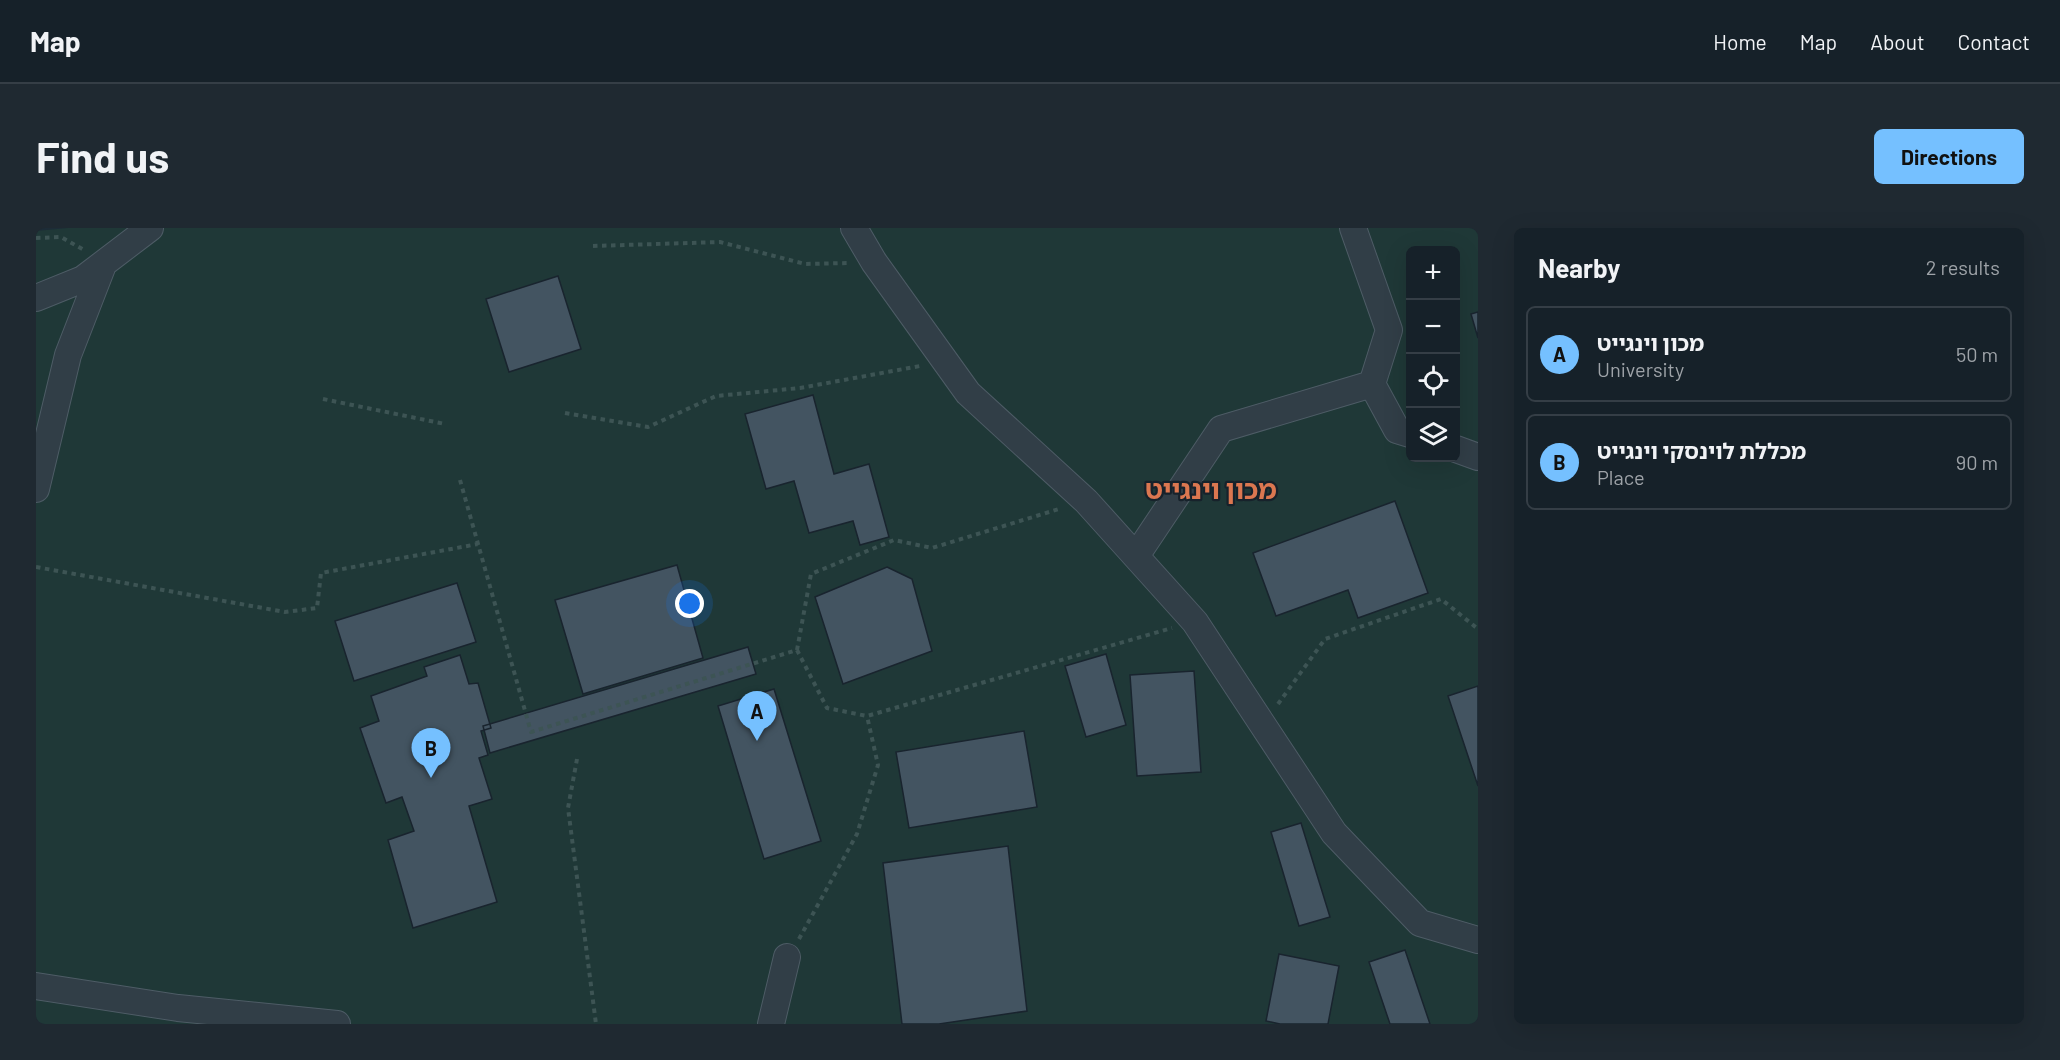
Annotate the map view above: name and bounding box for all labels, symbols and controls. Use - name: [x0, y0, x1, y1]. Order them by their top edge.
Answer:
- text: Map: [30, 24, 81, 58]
- text: Home: [1713, 29, 1767, 54]
- text: Map: [1800, 29, 1837, 54]
- text: About: [1870, 29, 1925, 54]
- text: Contact: [1958, 29, 2030, 54]
- button: Directions: [1874, 129, 2024, 184]
- text: Find us: [36, 131, 169, 181]
- map controls: [1406, 246, 1460, 462]
- button: +: [1406, 246, 1460, 300]
- text: Nearby: [1538, 252, 1620, 283]
- text: 2 results: [1926, 255, 2000, 279]
- button: −: [1406, 300, 1460, 354]
- text: מכון וינגייט: [1597, 329, 1704, 355]
- text: A: [1553, 342, 1566, 366]
- text: 50 m: [1956, 342, 1998, 366]
- button: locate: [1406, 354, 1460, 408]
- text: University: [1597, 357, 1684, 381]
- button: layers: [1406, 408, 1460, 462]
- text: מכללת לוינסקי וינגייט: [1597, 437, 1806, 463]
- text: B: [1553, 450, 1566, 474]
- text: 90 m: [1956, 450, 1998, 474]
- text: Place: [1597, 465, 1645, 489]
- district label: מכון וינגייט: [1145, 472, 1277, 504]
- your location: [675, 589, 704, 618]
- pin: A: [738, 692, 776, 741]
- pin: B: [412, 728, 450, 778]

